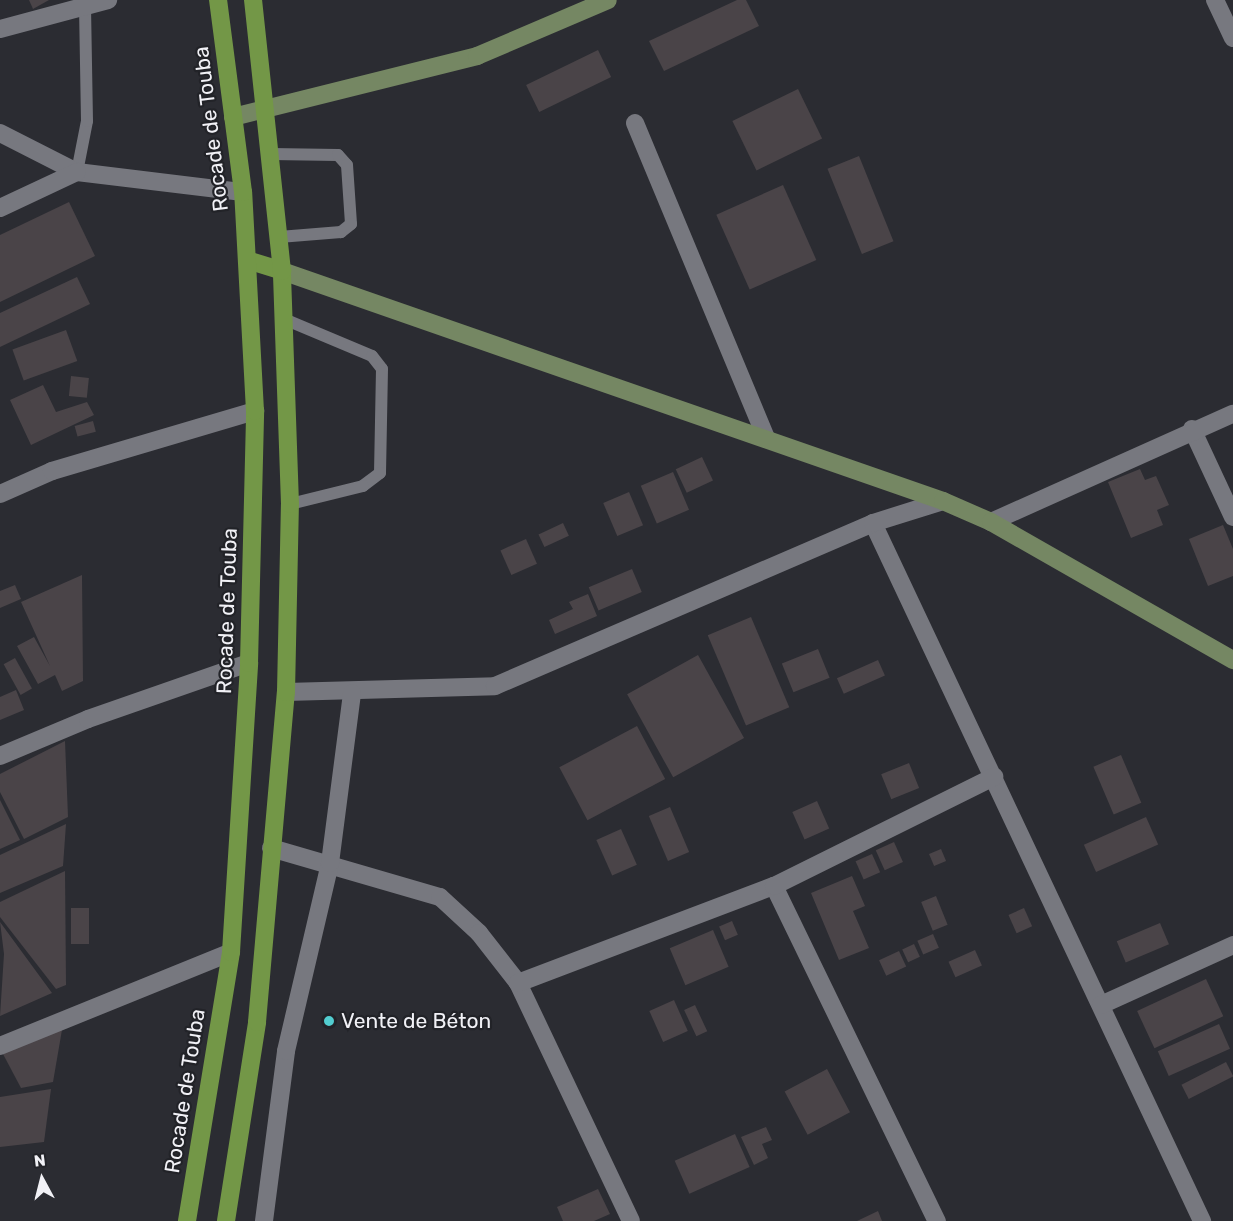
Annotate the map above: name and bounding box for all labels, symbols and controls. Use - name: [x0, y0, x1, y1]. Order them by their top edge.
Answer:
- street label: Rocade de Touba: [188, 45, 234, 213]
- street label: Rocade de Touba: [212, 527, 242, 695]
- street label: Rocade de Touba: [160, 1007, 210, 1175]
- place label: Vente de Béton: [341, 1008, 491, 1034]
- marker: Vente de Béton: [322, 1014, 336, 1028]
- north arrow: [12, 1149, 72, 1209]
- text: N: [33, 1151, 47, 1171]

